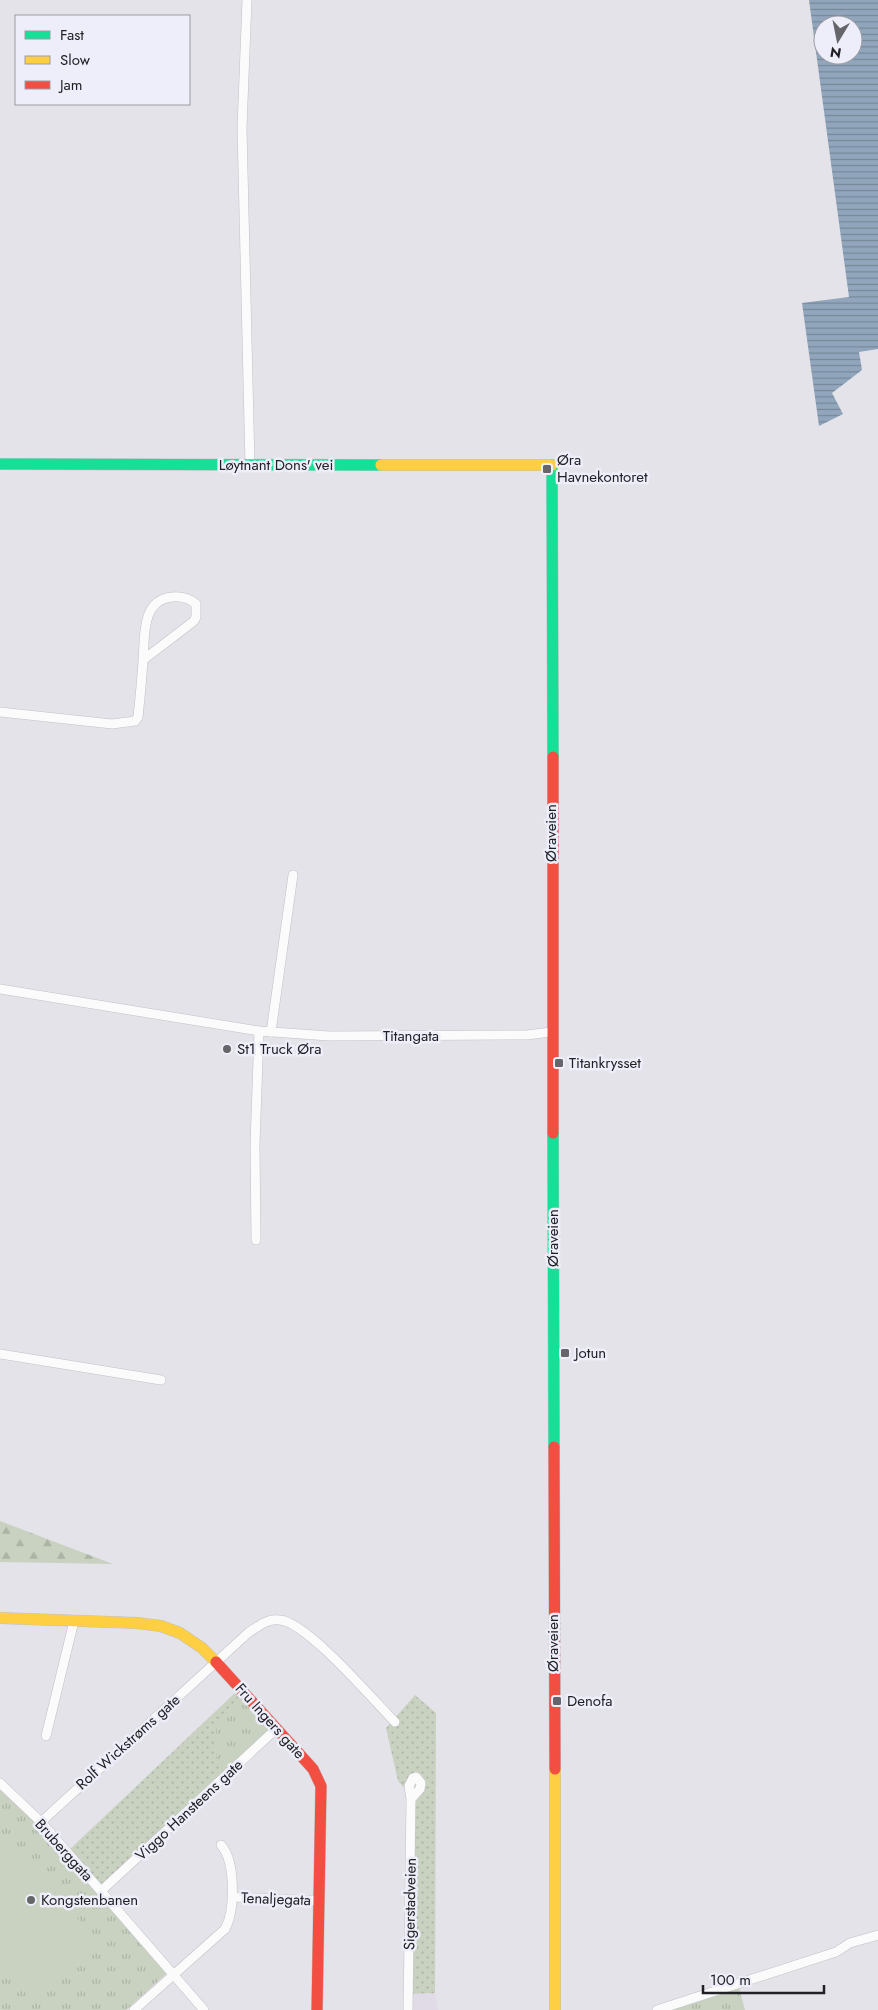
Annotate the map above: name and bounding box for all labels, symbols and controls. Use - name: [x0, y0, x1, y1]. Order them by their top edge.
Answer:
- legend: [15, 15, 190, 105]
- north arrow: [813, 15, 863, 65]
- text: Fast: [60, 24, 84, 46]
- text: N: [829, 42, 843, 64]
- text: Slow: [60, 49, 91, 71]
- text: Jam: [58, 74, 83, 96]
- place label: Øra Havnekontoret: [557, 449, 648, 488]
- street label: Løytnant Dons' vei: [219, 454, 333, 476]
- marker: Øra Havnekontoret: [541, 463, 553, 475]
- street label: Øraveien: [540, 804, 562, 862]
- street label: Titangata: [383, 1025, 439, 1047]
- place label: St1 Truck Øra: [237, 1038, 321, 1060]
- marker: St1 Truck Øra: [221, 1043, 233, 1055]
- place label: Titankrysset: [569, 1052, 641, 1074]
- marker: Titankrysset: [553, 1057, 565, 1069]
- street label: Øraveien: [542, 1209, 564, 1267]
- place label: Jotun: [573, 1342, 606, 1364]
- marker: Jotun: [559, 1347, 571, 1359]
- street label: Øraveien: [542, 1614, 564, 1672]
- street label: Fru Ingers gate: [230, 1678, 310, 1764]
- street label: Rolf Wickstrøms gate: [71, 1689, 185, 1795]
- place label: Denofa: [567, 1690, 613, 1712]
- marker: Denofa: [551, 1695, 563, 1707]
- street label: Viggo Hansteens gate: [130, 1754, 248, 1866]
- street label: Bruberggata: [30, 1814, 98, 1886]
- street label: Sigerstadveien: [398, 1858, 422, 1950]
- street label: Tenaljegata: [241, 1887, 311, 1911]
- place label: Kongstenbanen: [41, 1889, 138, 1911]
- marker: Kongstenbanen: [25, 1894, 37, 1906]
- scale bar: [703, 1962, 824, 1994]
- text: 100 m: [710, 1969, 751, 1991]

